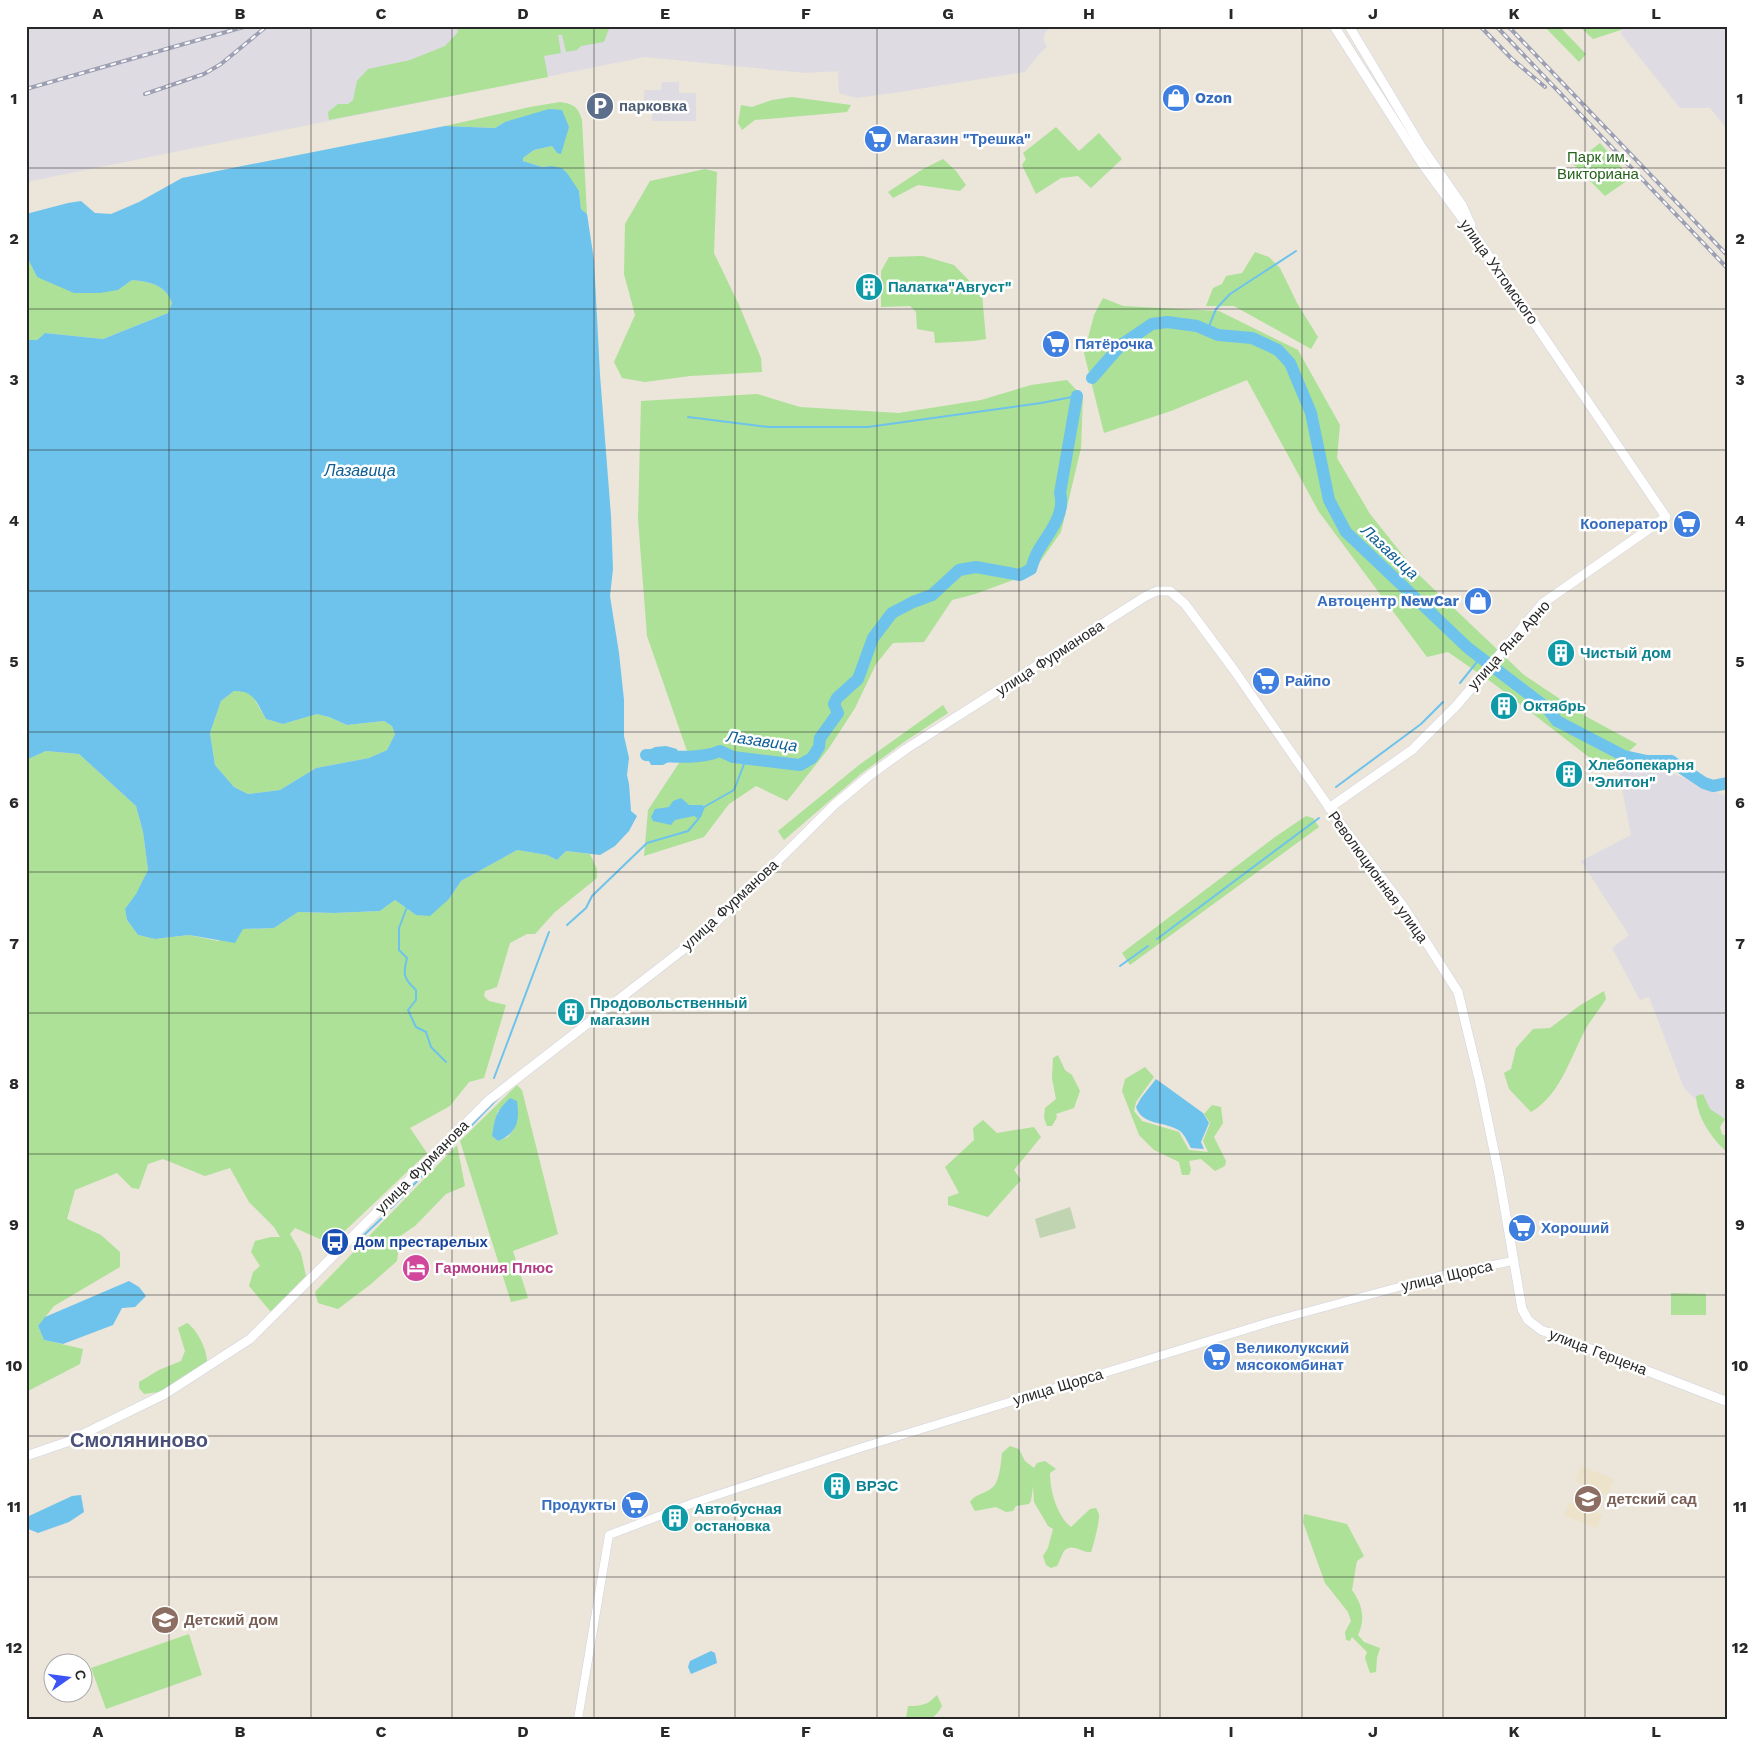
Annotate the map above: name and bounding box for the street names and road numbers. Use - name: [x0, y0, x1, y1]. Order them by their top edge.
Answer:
- street label: улица Ухтомского: [1456, 216, 1542, 328]
- street label: улица Яна Арно: [1464, 597, 1554, 693]
- street label: улица Фурманова: [993, 616, 1108, 700]
- street label: Революционная улица: [1324, 808, 1432, 947]
- street label: улица Фурманова: [678, 855, 782, 954]
- street label: улица Фурманова: [371, 1116, 473, 1218]
- street label: улица Щорса: [1400, 1257, 1495, 1295]
- street label: улица Герцена: [1546, 1325, 1650, 1379]
- street label: улица Щорса: [1011, 1365, 1106, 1409]

